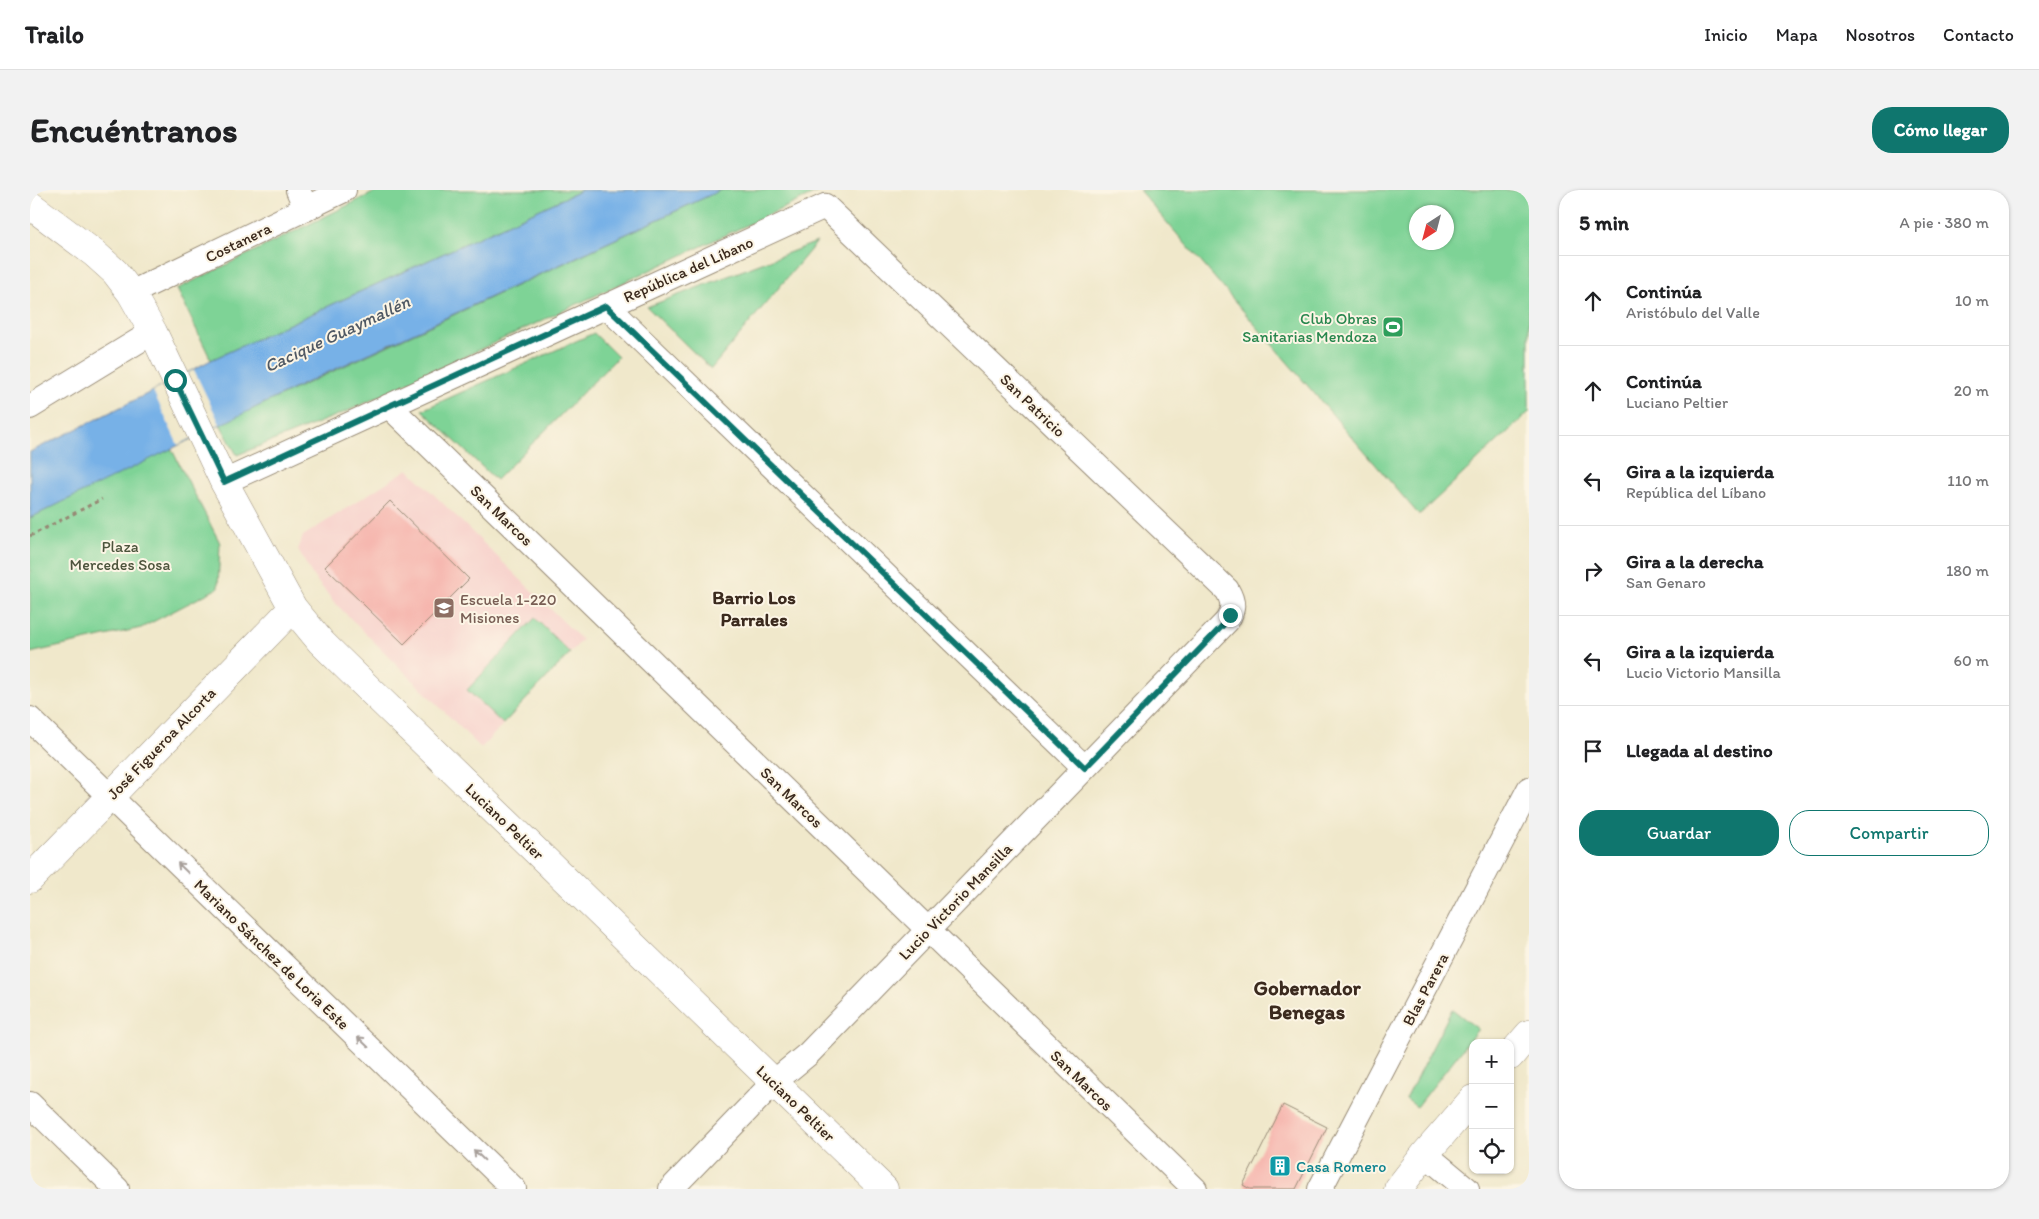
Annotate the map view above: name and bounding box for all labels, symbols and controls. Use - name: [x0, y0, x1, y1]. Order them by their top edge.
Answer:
- text: Trailo: [25, 20, 84, 49]
- text: Inicio: [1704, 24, 1748, 46]
- text: Mapa: [1776, 24, 1818, 46]
- text: Nosotros: [1846, 24, 1915, 46]
- text: Contacto: [1943, 24, 2014, 46]
- button: Cómo llegar: [1872, 107, 2009, 153]
- text: Encuéntranos: [30, 109, 238, 151]
- north arrow: [1409, 205, 1454, 250]
- text: 5 min: [1579, 210, 1629, 235]
- text: A pie · 380 m: [1900, 213, 1989, 232]
- street label: Costanera: [202, 218, 275, 267]
- street label: República del Líbano: [620, 232, 756, 307]
- text: Continúa: [1626, 280, 1702, 303]
- icon: ahead: [1579, 287, 1607, 315]
- water label: Cacique Guaymallén: [261, 290, 414, 377]
- text: 10 m: [1955, 291, 1989, 310]
- text: Aristóbulo del Valle: [1626, 303, 1760, 322]
- place label: Club Obras Sanitarias Mendoza: [1242, 309, 1377, 346]
- sports icon: Club Obras Sanitarias Mendoza: [1381, 315, 1405, 339]
- route start: [164, 369, 187, 392]
- street label: San Patricio: [996, 370, 1069, 441]
- text: Continúa: [1626, 370, 1702, 393]
- icon: ahead: [1579, 377, 1607, 405]
- text: 20 m: [1954, 381, 1989, 400]
- text: Luciano Peltier: [1626, 393, 1728, 412]
- text: Gira a la izquierda: [1626, 460, 1774, 483]
- icon: left: [1579, 467, 1607, 495]
- text: 110 m: [1947, 471, 1989, 490]
- street label: San Marcos: [466, 481, 537, 550]
- text: República del Líbano: [1626, 483, 1766, 502]
- park label: Plaza Mercedes Sosa: [70, 537, 170, 574]
- text: Gira a la derecha: [1626, 550, 1764, 573]
- icon: right: [1579, 557, 1607, 585]
- text: 180 m: [1946, 561, 1989, 580]
- text: San Genaro: [1626, 573, 1706, 592]
- district label: Barrio Los Parrales: [712, 586, 796, 631]
- place label: Escuela 1-220 Misiones: [460, 590, 557, 627]
- school or university icon: Escuela 1-220 Misiones: [432, 596, 456, 620]
- route end: [1219, 604, 1242, 627]
- text: Gira a la izquierda: [1626, 640, 1774, 663]
- icon: left: [1579, 647, 1607, 675]
- text: 60 m: [1954, 651, 1989, 670]
- text: Lucio Victorio Mansilla: [1626, 663, 1781, 682]
- street label: José Figueroa Alcorta: [103, 683, 220, 803]
- icon: arrive: [1579, 737, 1607, 765]
- text: Llegada al destino: [1626, 739, 1773, 762]
- street label: San Marcos: [756, 763, 827, 832]
- street label: Luciano Peltier: [461, 779, 548, 864]
- button: Guardar: [1579, 810, 1779, 856]
- button: Compartir: [1789, 810, 1989, 856]
- street label: Lucio Victorio Mansilla: [895, 839, 1016, 964]
- one-way arrow: [177, 862, 190, 874]
- street label: Mariano Sánchez de Loria Este: [190, 875, 353, 1034]
- street label: Blas Parera: [1398, 949, 1453, 1029]
- district label: Gobernador Benegas: [1253, 975, 1362, 1025]
- one-way arrow: [356, 1036, 369, 1048]
- map controls: [1469, 1039, 1514, 1174]
- button: +: [1469, 1039, 1514, 1084]
- street label: San Marcos: [1046, 1046, 1117, 1115]
- street label: Luciano Peltier: [752, 1061, 839, 1146]
- button: −: [1469, 1084, 1514, 1129]
- button: locate: [1469, 1129, 1514, 1174]
- one-way arrow: [473, 1149, 486, 1161]
- building icon: Casa Romero: [1268, 1154, 1292, 1178]
- place label: Casa Romero: [1296, 1157, 1386, 1176]

